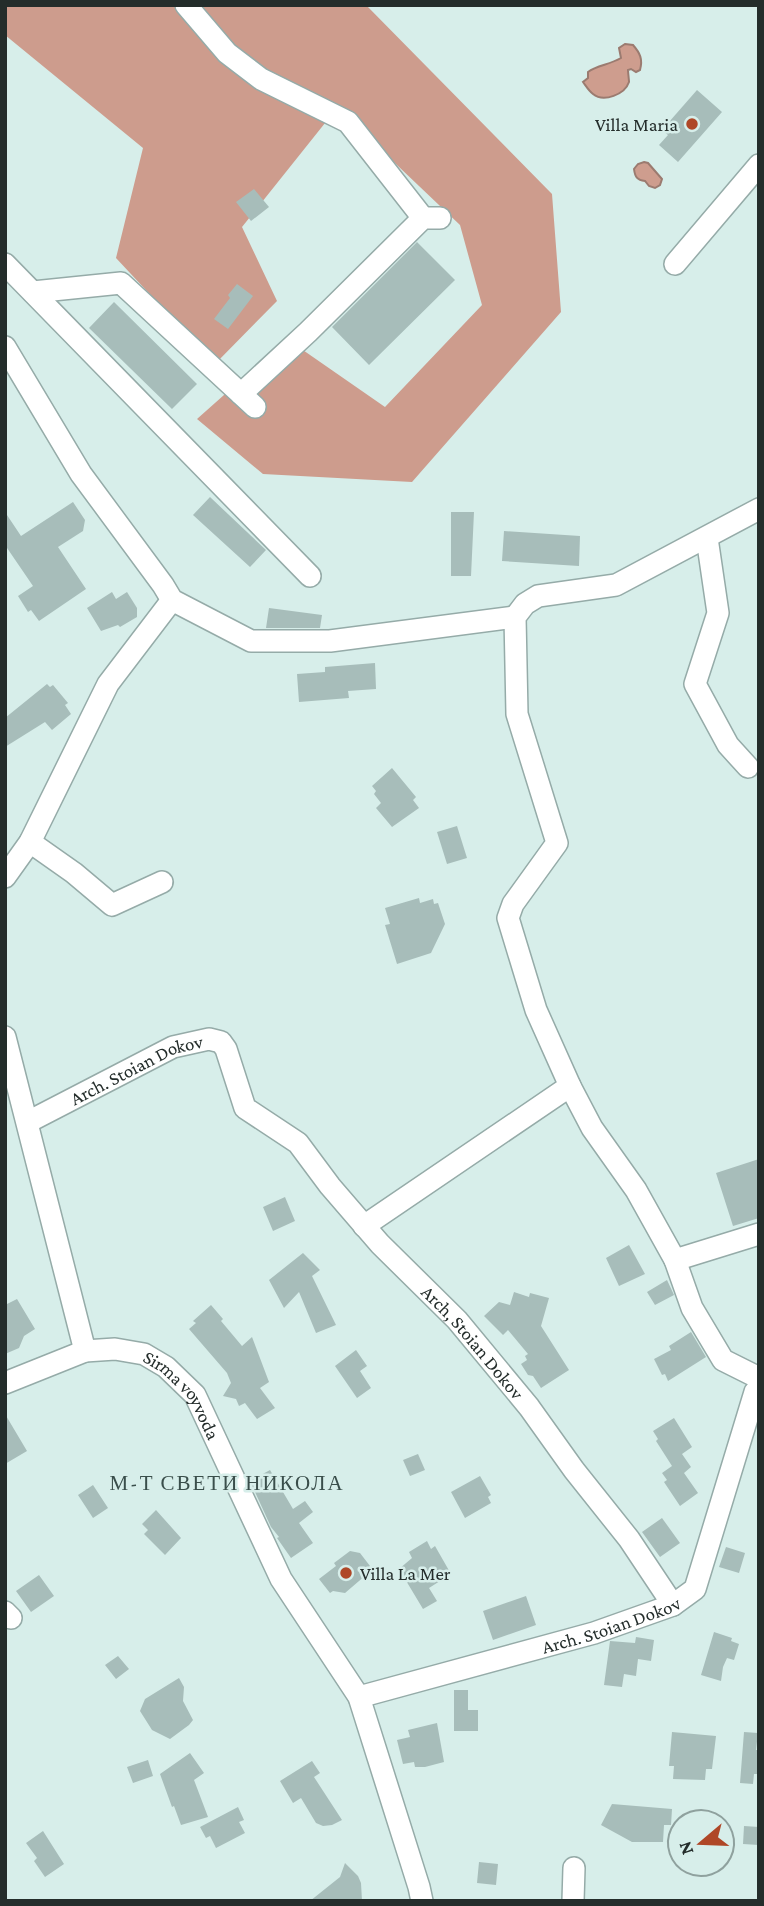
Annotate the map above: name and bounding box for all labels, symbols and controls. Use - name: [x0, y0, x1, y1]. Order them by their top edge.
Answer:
- place label: Villa Maria: [595, 114, 678, 135]
- marker: Villa Maria: [684, 116, 700, 132]
- street label: Arch. Stoian Dokov: [67, 1030, 205, 1109]
- street label: Arch, Stoian Dokov: [417, 1281, 528, 1403]
- street label: Sirma voyvoda: [140, 1346, 225, 1443]
- district label: М-Т СВЕТИ НИКОЛА: [109, 1471, 345, 1495]
- place label: Villa La Mer: [360, 1563, 451, 1584]
- marker: Villa La Mer: [338, 1565, 354, 1581]
- street label: Arch. Stoian Dokov: [539, 1592, 685, 1657]
- north arrow: [666, 1808, 736, 1878]
- text: N: [673, 1839, 697, 1858]

